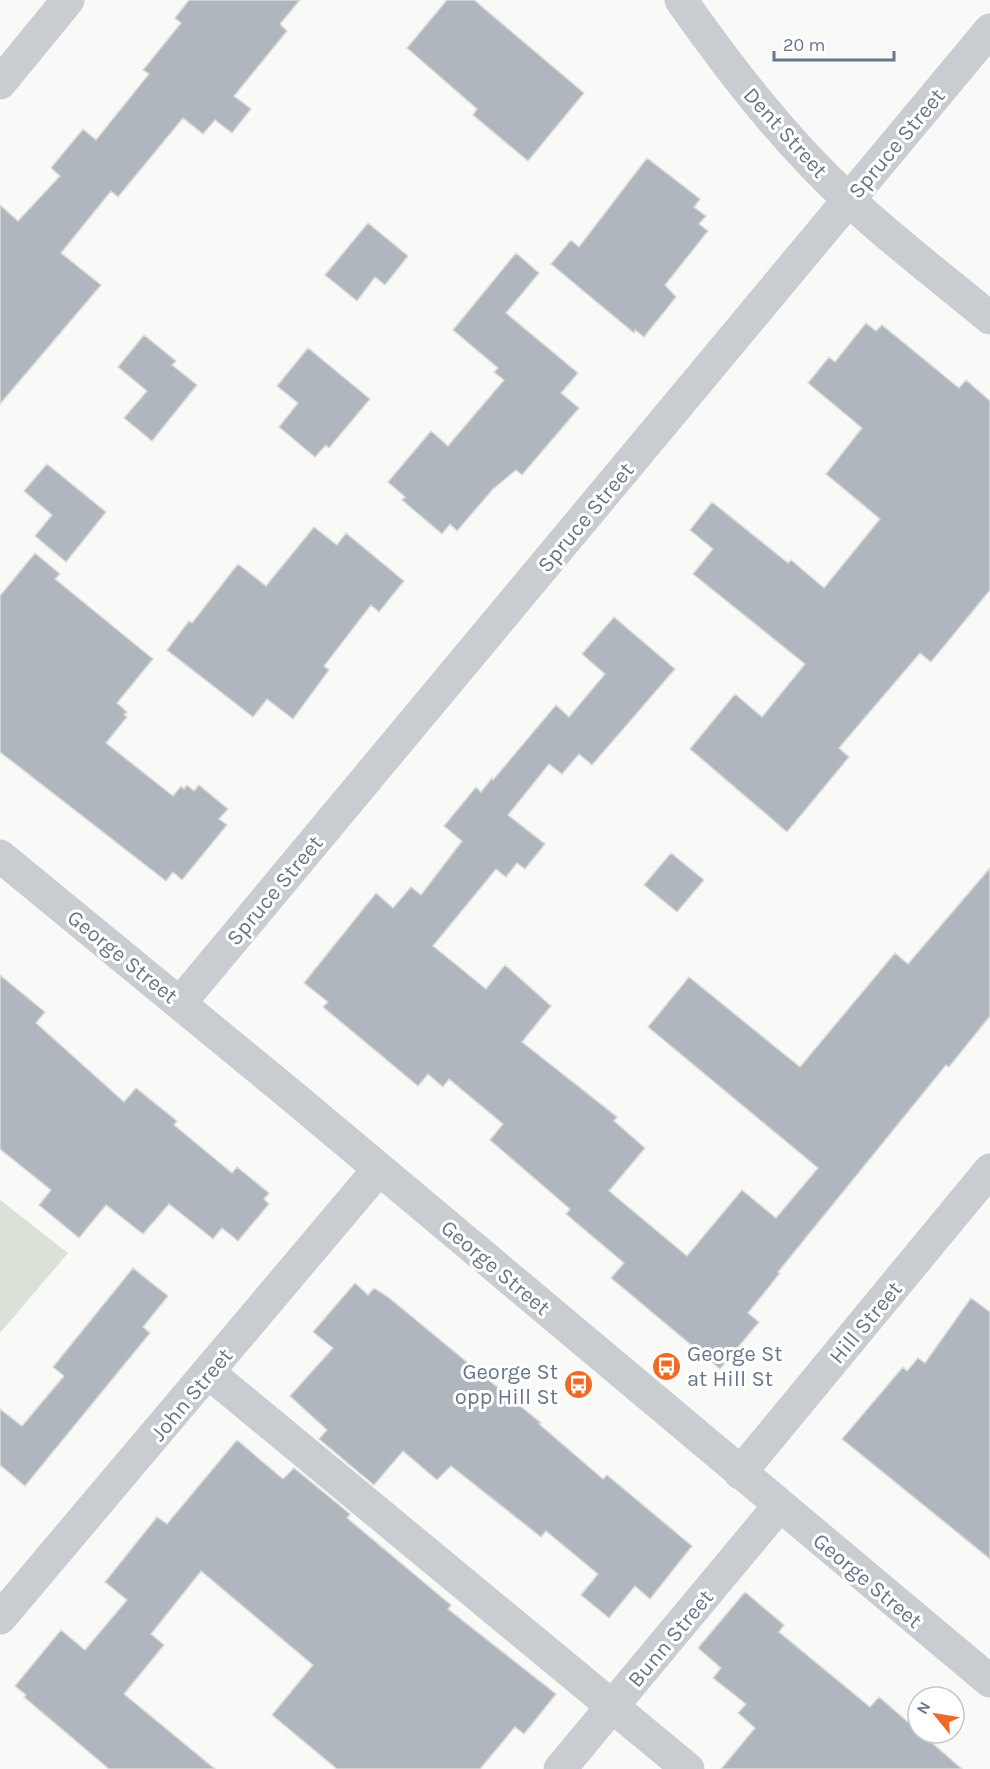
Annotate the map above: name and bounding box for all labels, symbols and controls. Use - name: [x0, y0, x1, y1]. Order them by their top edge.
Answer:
- scale bar: [774, 24, 894, 62]
- text: 20 m: [783, 34, 825, 56]
- street label: Dent Street: [738, 82, 833, 183]
- street label: Spruce Street: [843, 83, 950, 204]
- street label: Spruce Street: [532, 457, 639, 578]
- street label: Spruce Street: [221, 830, 328, 951]
- street label: George Street: [62, 904, 183, 1009]
- street label: George Street: [436, 1215, 555, 1321]
- street label: Hill Street: [824, 1276, 908, 1369]
- place label: George St at Hill St: [687, 1341, 783, 1392]
- street label: John Street: [145, 1343, 238, 1446]
- bus stop icon: George St at Hill St: [650, 1350, 682, 1382]
- place label: George St opp Hill St: [455, 1359, 558, 1410]
- bus stop icon: George St opp Hill St: [563, 1368, 595, 1400]
- street label: George Street: [808, 1528, 927, 1634]
- street label: Bunn Street: [623, 1585, 719, 1693]
- north arrow: [906, 1685, 966, 1745]
- text: N: [912, 1698, 935, 1717]

